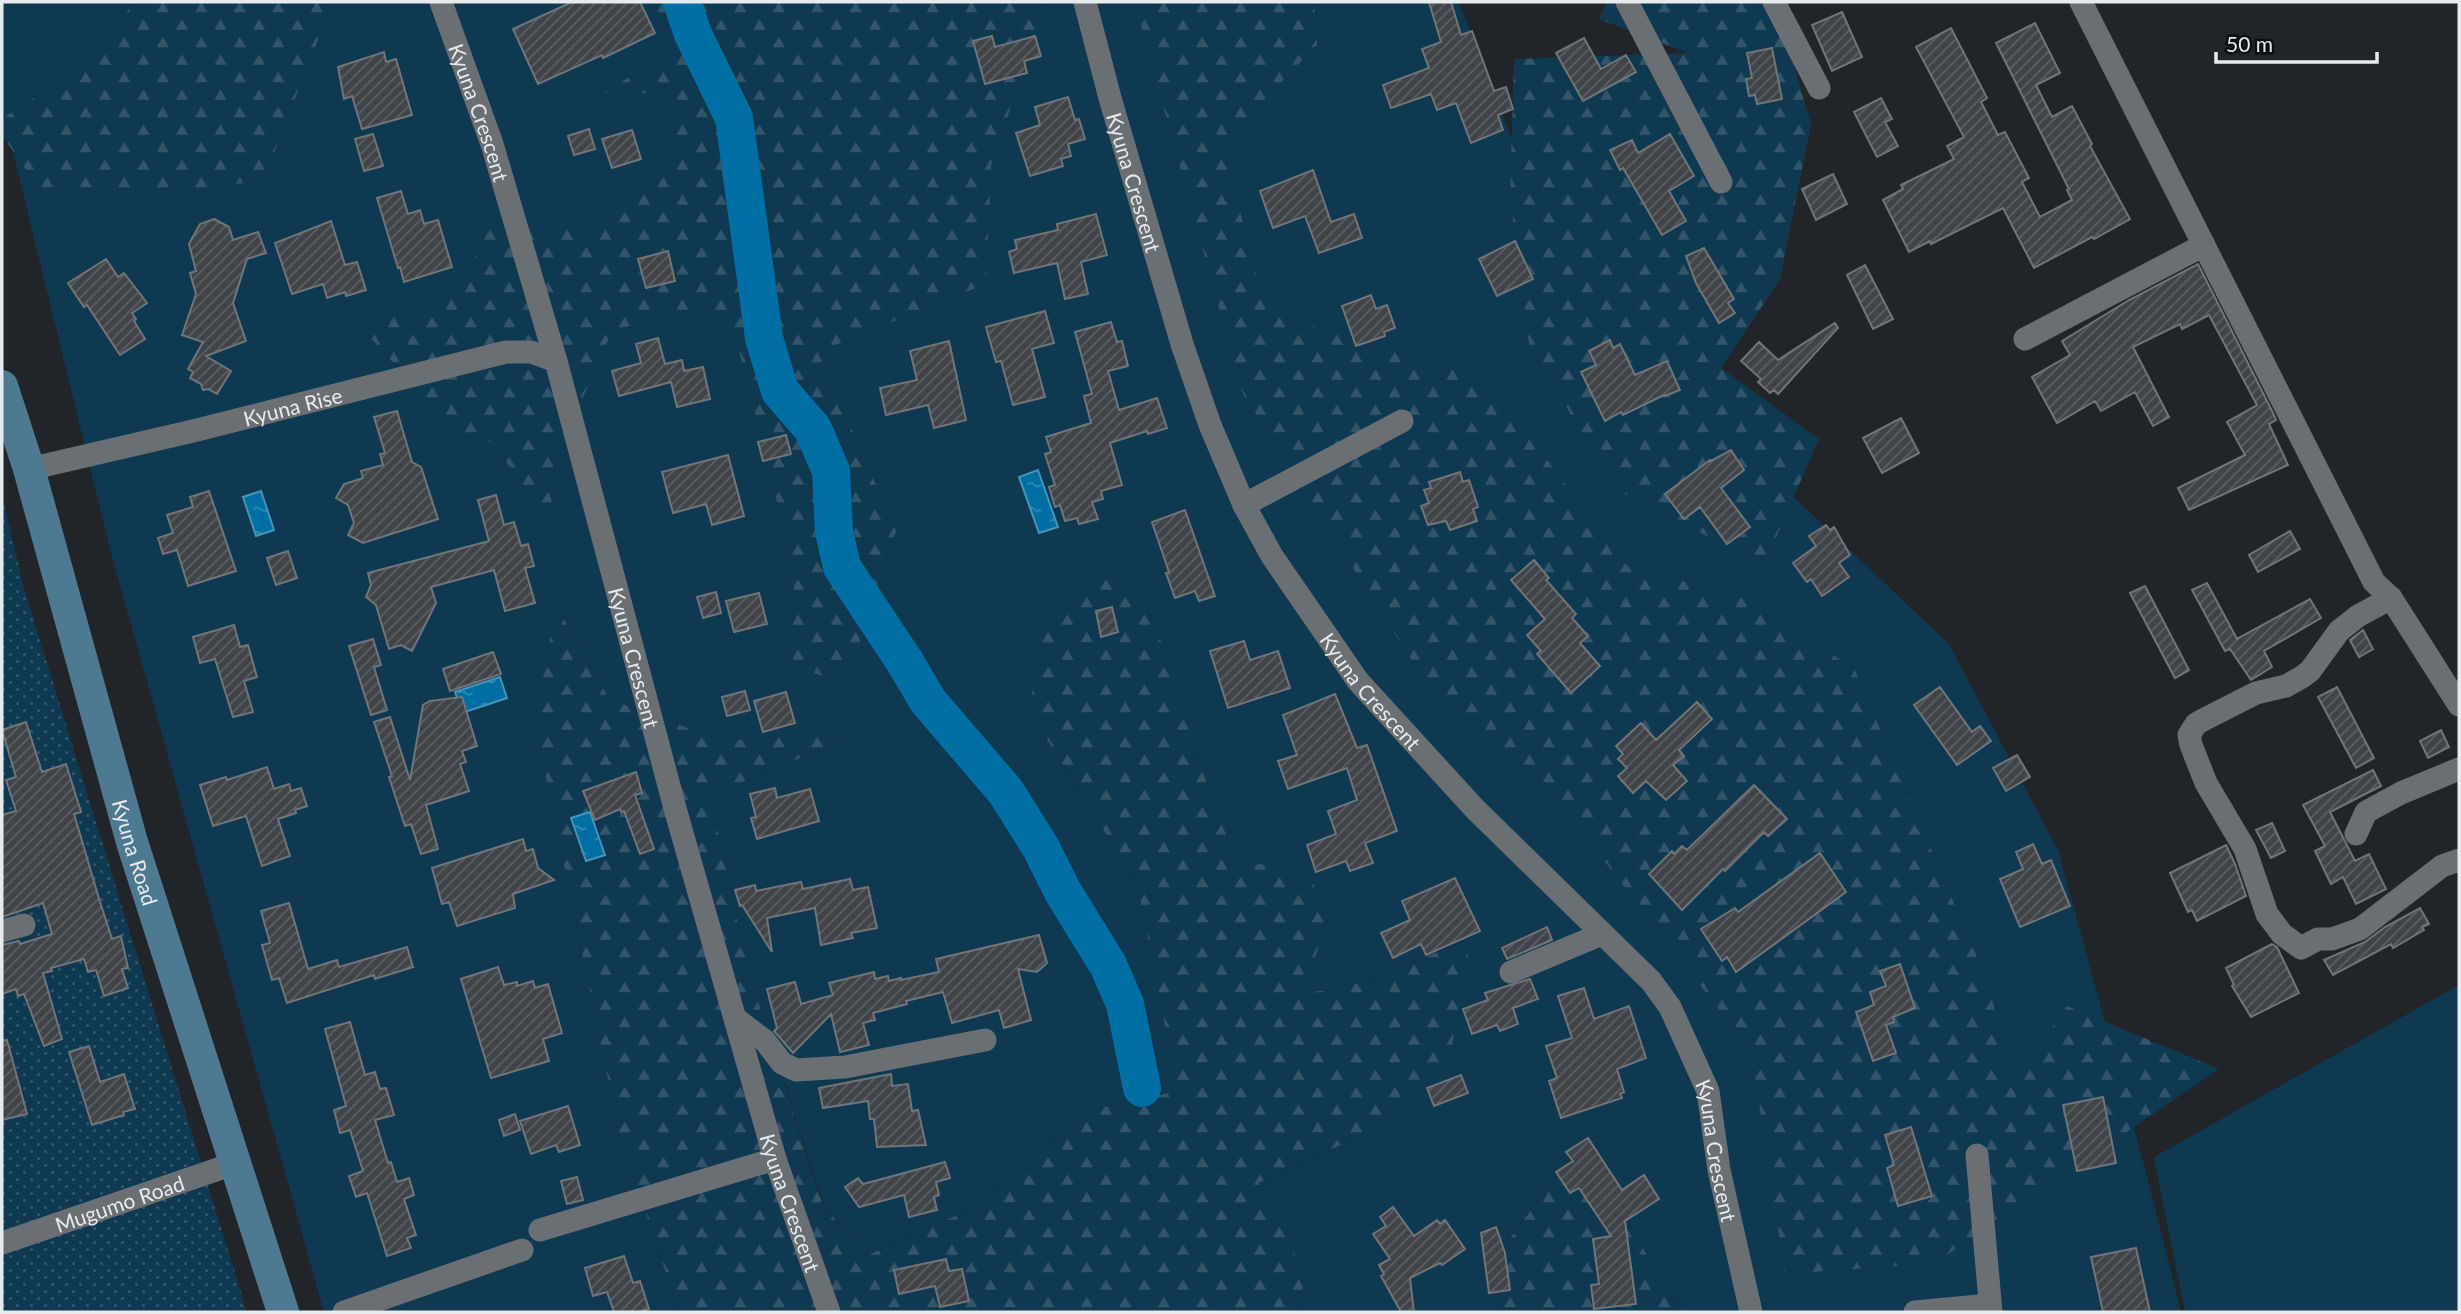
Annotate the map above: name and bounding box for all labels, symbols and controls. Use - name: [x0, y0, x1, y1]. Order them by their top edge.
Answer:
- scale bar: [2216, 21, 2377, 65]
- text: 50 m: [2226, 31, 2273, 56]
- street label: Kyuna Crescent: [444, 40, 515, 185]
- street label: Kyuna Crescent: [1102, 109, 1167, 255]
- street label: Kyuna Rise: [240, 381, 345, 430]
- street label: Kyuna Crescent: [604, 585, 666, 731]
- street label: Kyuna Crescent: [1316, 628, 1427, 755]
- street label: Kyuna Road: [108, 796, 164, 908]
- street label: Kyuna Crescent: [1692, 1075, 1743, 1224]
- street label: Kyuna Crescent: [756, 1131, 826, 1275]
- street label: Mugumo Road: [51, 1169, 187, 1237]

